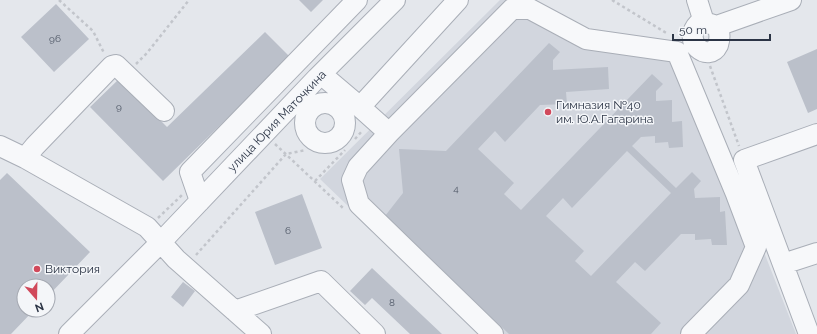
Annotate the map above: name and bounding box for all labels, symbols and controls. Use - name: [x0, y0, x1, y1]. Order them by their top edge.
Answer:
- scale bar: [673, 16, 770, 42]
- text: 50 m: [679, 23, 707, 37]
- house number: 96: [49, 33, 61, 44]
- street label: улица Юрия Маточкина: [225, 67, 329, 175]
- place label: Гимназия №40 им. Ю.А.Гагарина: [556, 98, 653, 126]
- house number: 9: [116, 101, 122, 112]
- marker: Гимназия №40 им. Ю.А.Гагарина: [543, 107, 553, 117]
- house number: 4: [453, 183, 459, 194]
- house number: 6: [285, 225, 291, 236]
- place label: Виктория: [45, 262, 100, 276]
- marker: Виктория: [32, 264, 42, 274]
- north arrow: [16, 278, 56, 318]
- house number: 8: [389, 297, 395, 308]
- text: N: [33, 299, 45, 314]

